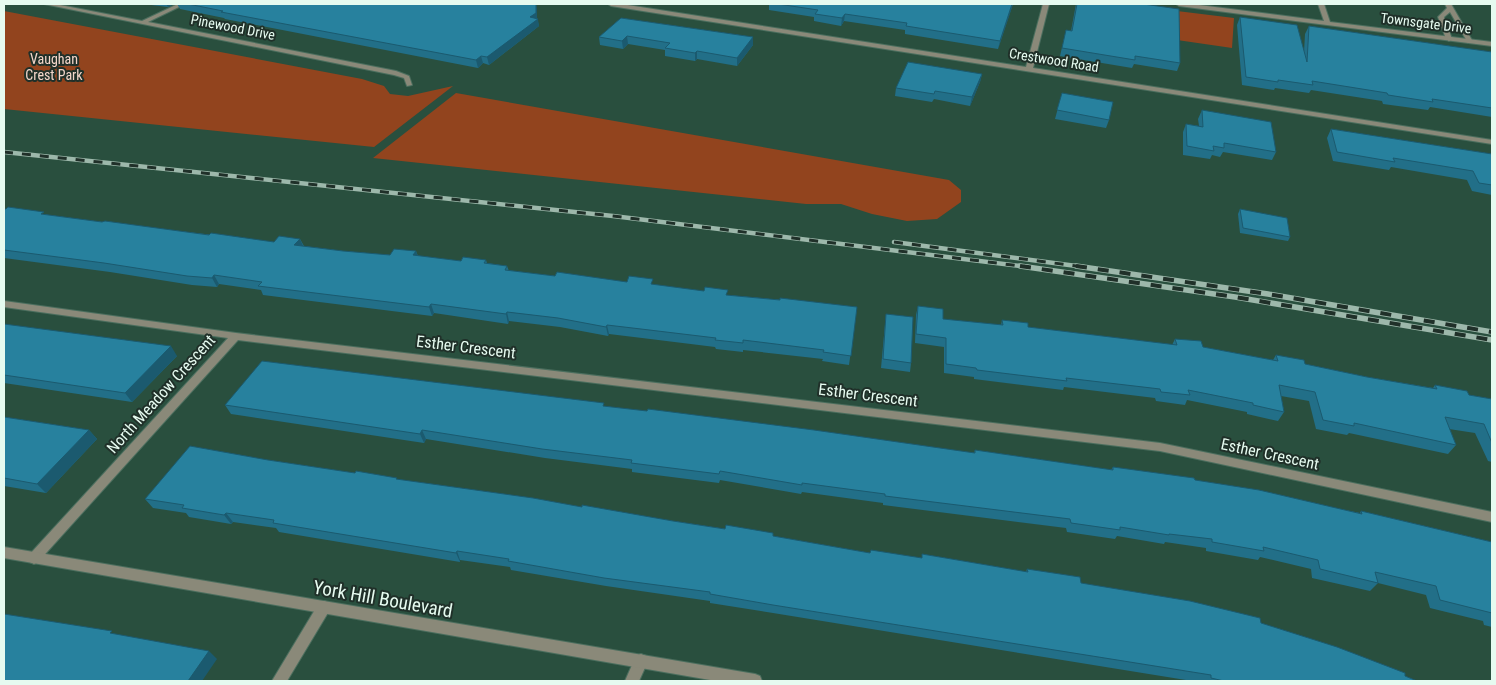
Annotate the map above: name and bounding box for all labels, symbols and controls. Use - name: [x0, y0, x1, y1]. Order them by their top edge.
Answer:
- street label: Townsgate Drive: [1380, 9, 1473, 37]
- street label: Pinewood Drive: [189, 11, 277, 43]
- street label: Crestwood Road: [1008, 45, 1100, 75]
- park label: Vaughan Crest Park: [25, 51, 83, 83]
- street label: North Meadow Crescent: [103, 331, 219, 457]
- street label: Esther Crescent: [415, 331, 517, 363]
- street label: Esther Crescent: [817, 379, 919, 411]
- street label: Esther Crescent: [1219, 434, 1321, 474]
- street label: York Hill Boulevard: [311, 575, 455, 623]

